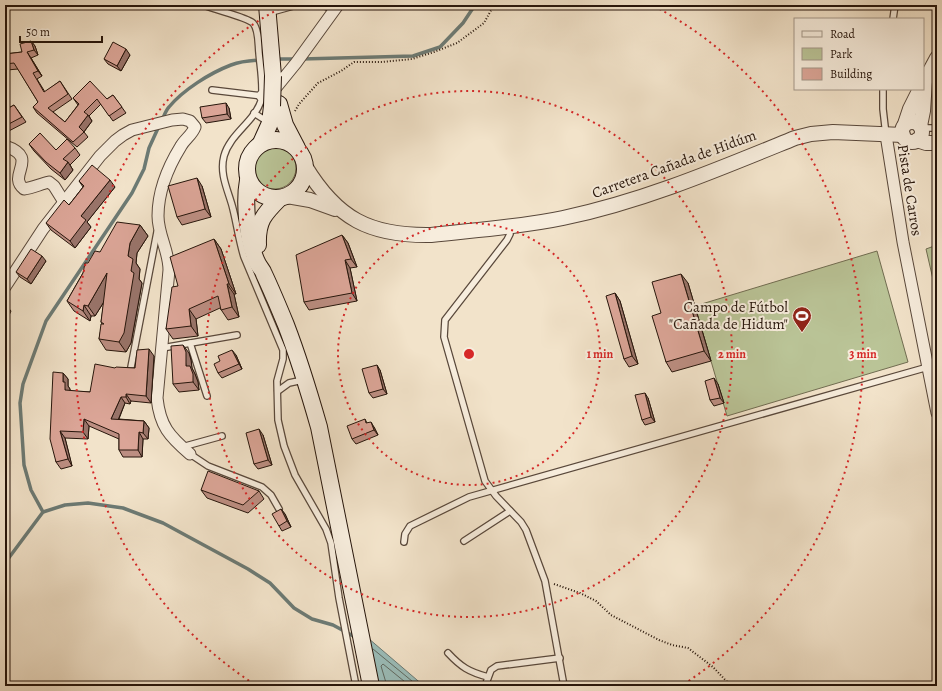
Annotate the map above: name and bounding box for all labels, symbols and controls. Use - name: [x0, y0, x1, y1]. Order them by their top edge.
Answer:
- scale bar: [20, 18, 102, 44]
- legend: [794, 18, 924, 90]
- text: 50 m: [26, 24, 50, 40]
- text: Road: [830, 26, 856, 42]
- text: Park: [830, 46, 853, 62]
- text: Building: [830, 66, 872, 82]
- street label: Carretera Cañada de Hidúm: [589, 125, 759, 203]
- street label: Pista de Carros: [893, 143, 927, 237]
- place label: Campo de Fútbol "Cañada de Hidum": [669, 297, 788, 334]
- sports icon: Campo de Fútbol "Cañada de Hidum": [791, 305, 813, 333]
- text: 1 min: [587, 346, 614, 362]
- text: 2 min: [718, 346, 746, 362]
- text: 3 min: [849, 346, 877, 362]
- centre of rings: [462, 347, 476, 361]

